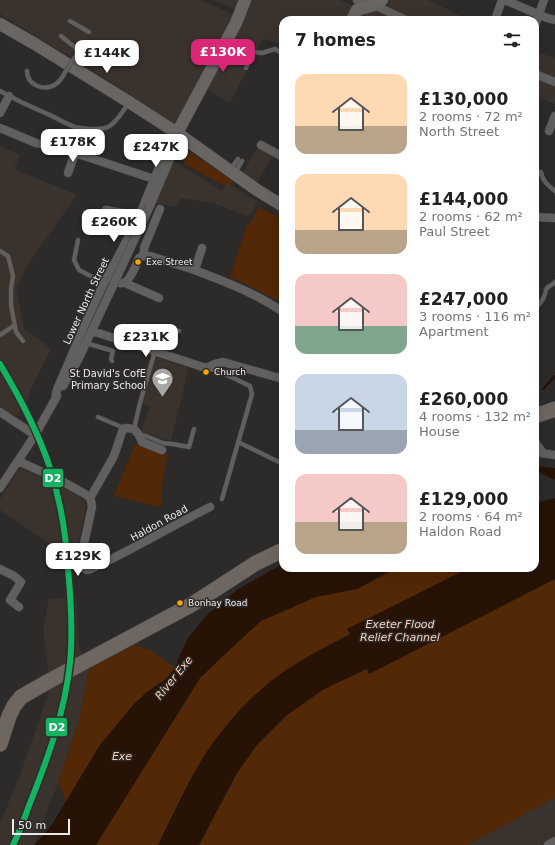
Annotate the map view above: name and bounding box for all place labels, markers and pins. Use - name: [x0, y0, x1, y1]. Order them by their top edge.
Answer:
- pin: £130K: [195, 39, 251, 73]
- pin: £144K: [79, 40, 135, 74]
- pin: £178K: [45, 129, 101, 163]
- pin: £247K: [128, 134, 184, 168]
- pin: £260K: [86, 209, 142, 243]
- marker: Exe Street: [133, 257, 143, 267]
- place label: Exe Street: [146, 257, 193, 267]
- pin: £231K: [118, 324, 174, 358]
- school or university icon: St David's CofE Primary School: [149, 366, 175, 399]
- marker: Church: [201, 367, 211, 377]
- place label: Church: [214, 367, 246, 377]
- place label: St David's CofE Primary School: [70, 368, 146, 391]
- pin: £129K: [50, 543, 106, 577]
- marker: Bonhay Road: [175, 598, 185, 608]
- place label: Bonhay Road: [188, 598, 247, 608]

